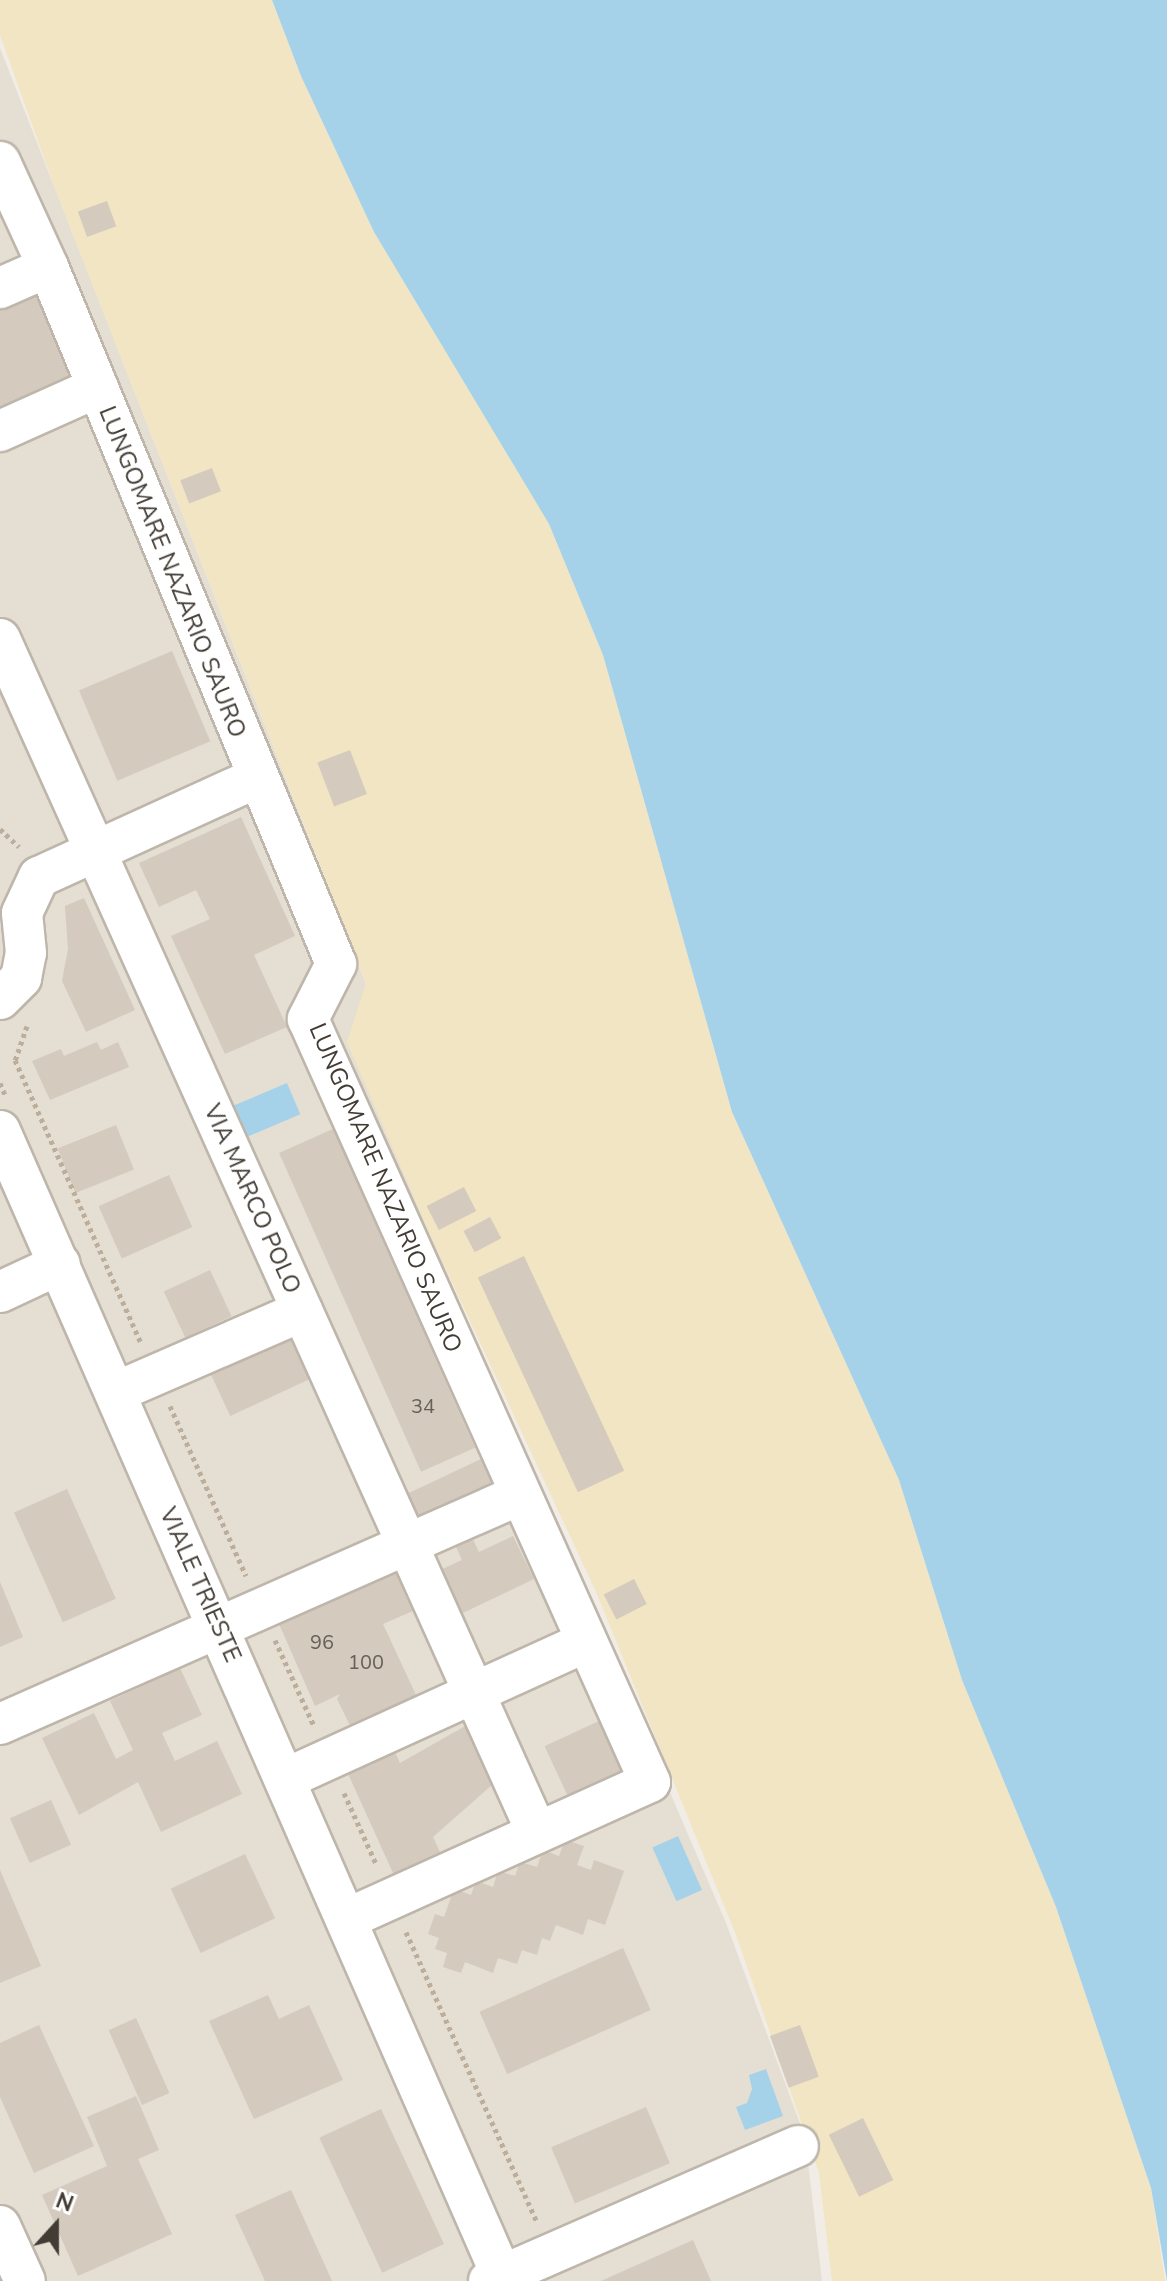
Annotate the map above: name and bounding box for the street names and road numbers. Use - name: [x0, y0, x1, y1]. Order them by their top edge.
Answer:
- street label: LUNGOMARE NAZARIO SAURO: [92, 402, 252, 742]
- street label: LUNGOMARE NAZARIO SAURO: [302, 1019, 468, 1357]
- street label: VIA MARCO POLO: [197, 1100, 307, 1298]
- street label: VIALE TRIESTE: [153, 1503, 247, 1667]

